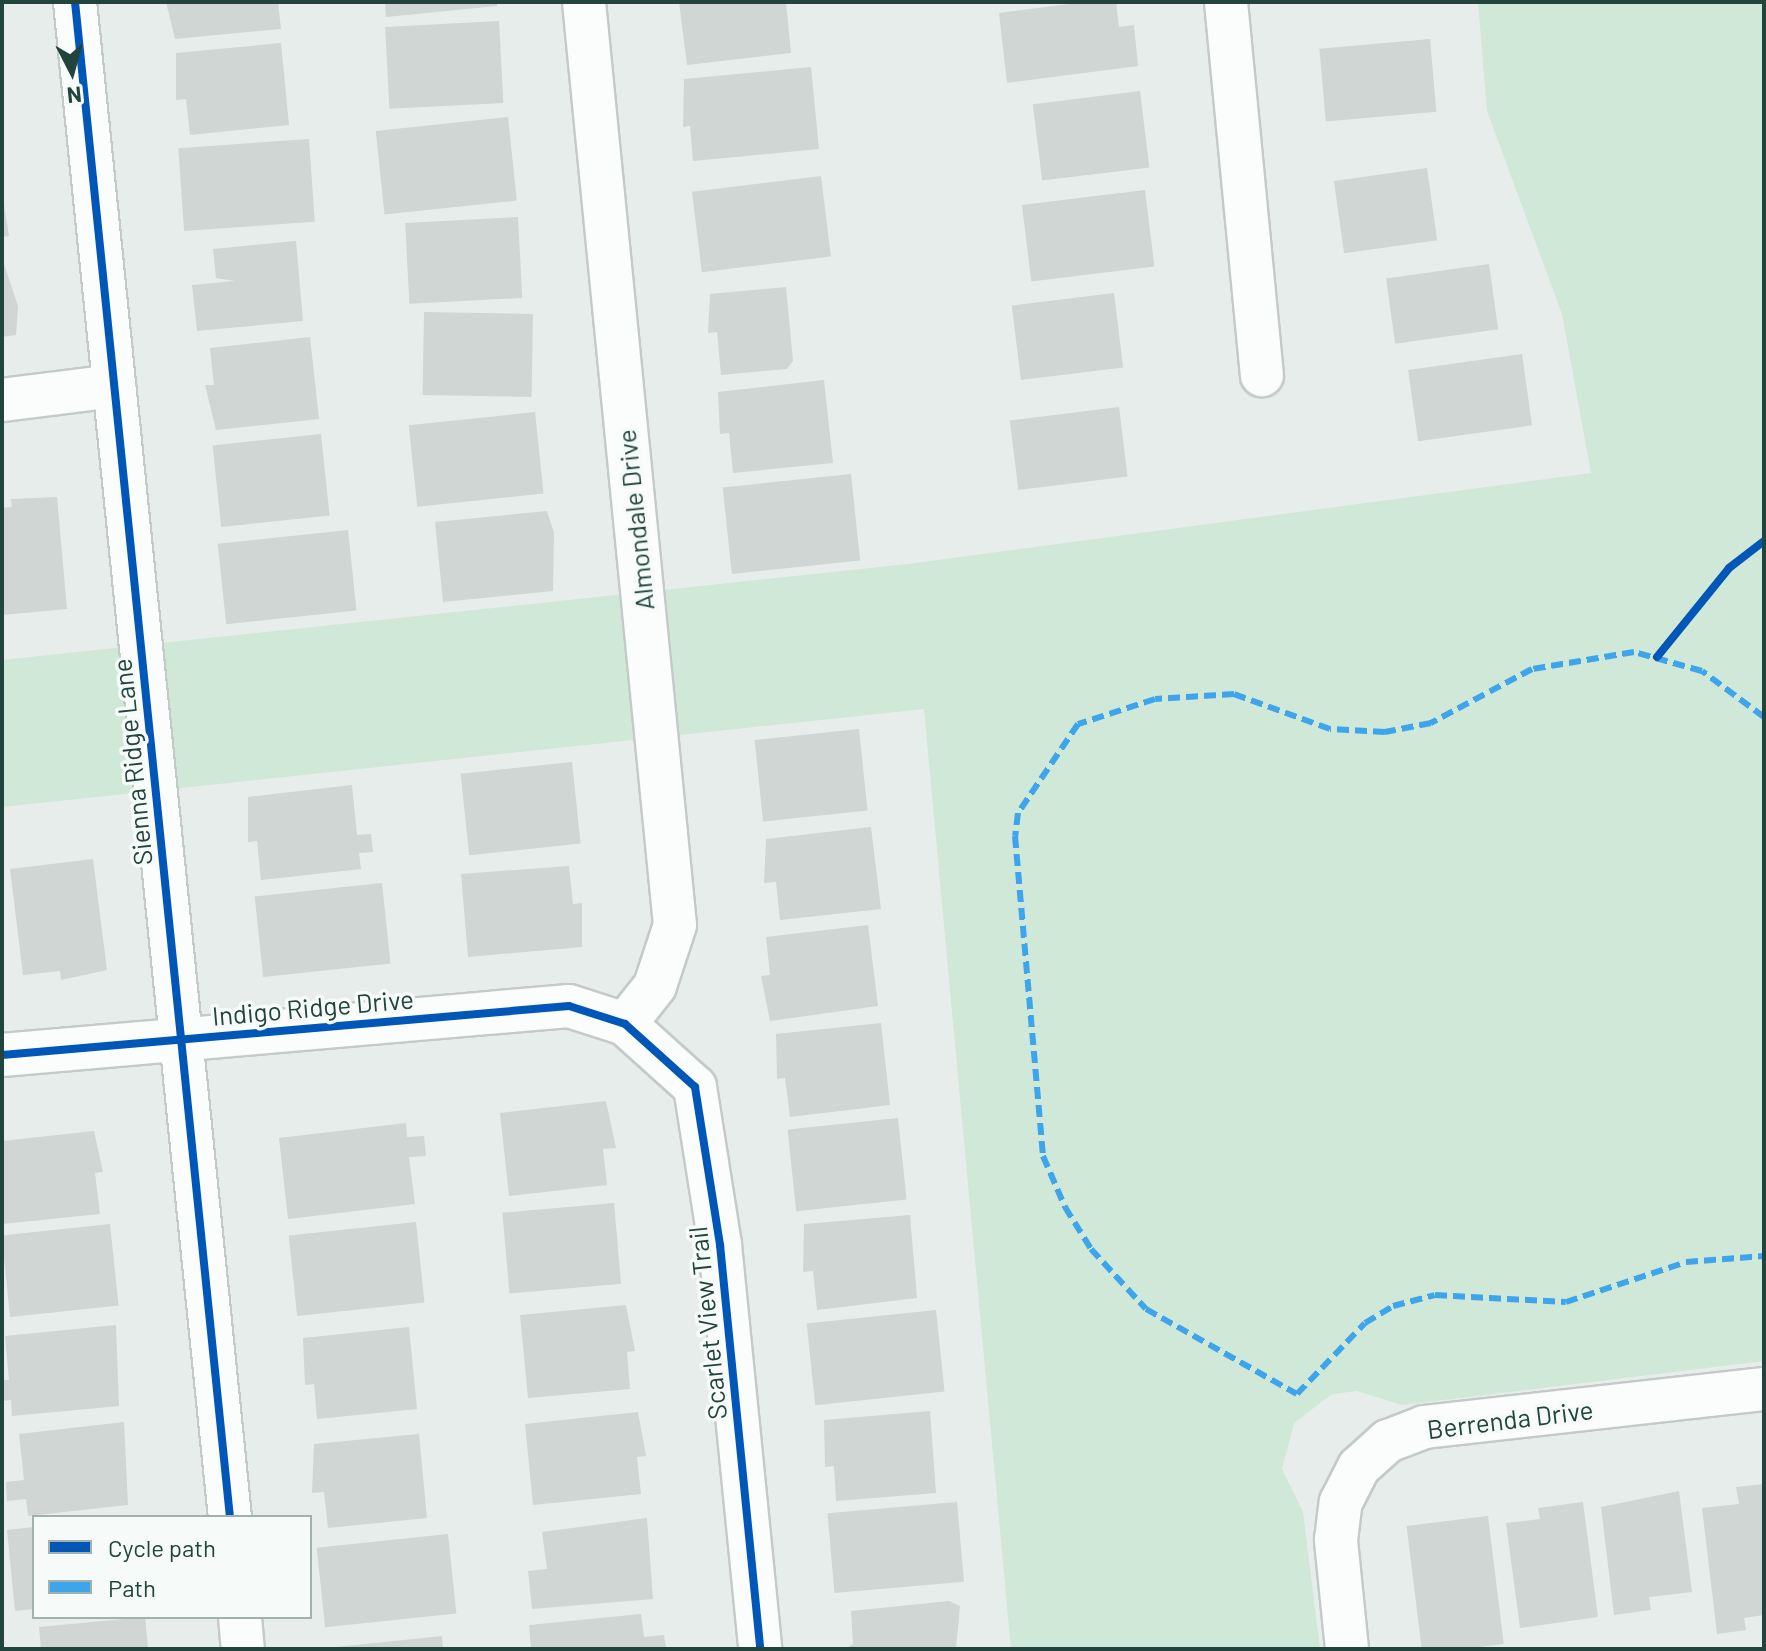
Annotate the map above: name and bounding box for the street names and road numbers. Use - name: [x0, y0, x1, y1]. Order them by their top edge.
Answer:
- street label: Almondale Drive: [610, 428, 660, 612]
- street label: Sienna Ridge Lane: [106, 657, 158, 867]
- street label: Indigo Ridge Drive: [211, 983, 415, 1031]
- street label: Scarlet View Trail: [681, 1225, 733, 1421]
- street label: Berrenda Drive: [1425, 1393, 1595, 1445]

